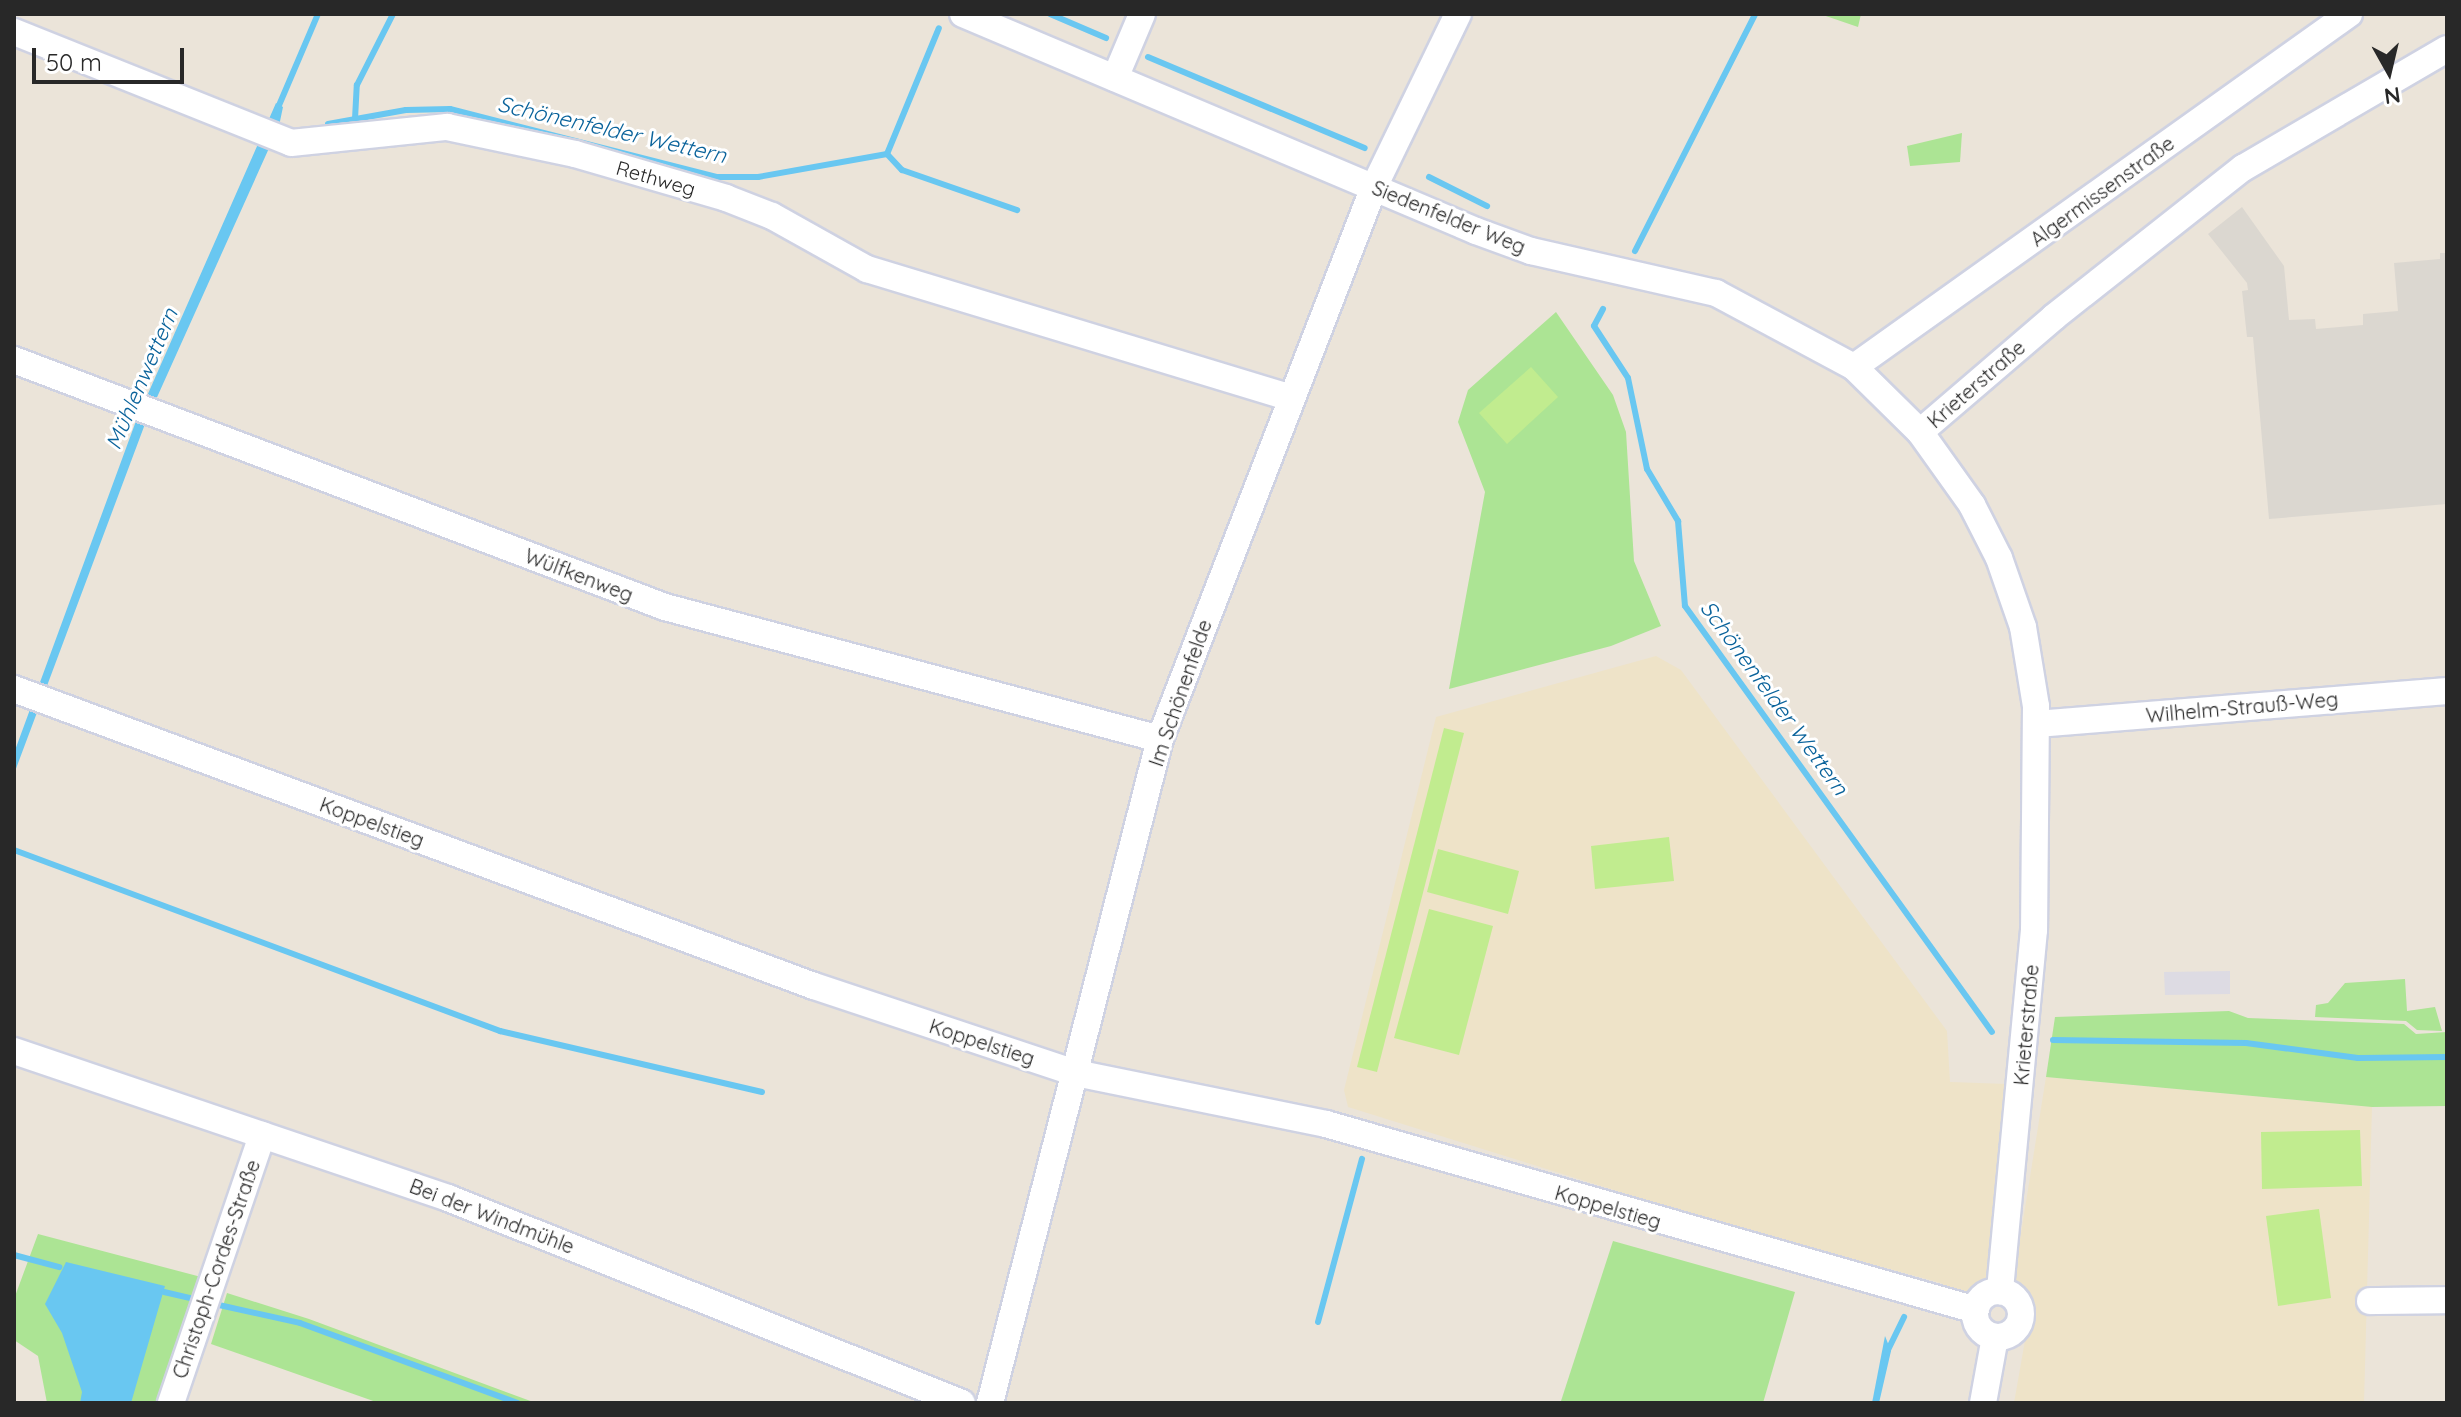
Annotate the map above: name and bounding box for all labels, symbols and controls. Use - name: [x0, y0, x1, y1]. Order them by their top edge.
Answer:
- scale bar: [36, 32, 188, 82]
- north arrow: [2349, 32, 2429, 112]
- text: 50 m: [46, 47, 102, 77]
- text: N: [2382, 81, 2402, 111]
- water label: Schönenfelder Wettern: [495, 91, 729, 169]
- street label: Algermissenstraße: [2025, 131, 2179, 251]
- street label: Rethweg: [614, 155, 698, 201]
- street label: Siedenfelder Weg: [1369, 175, 1529, 259]
- water label: Mühlenwettern: [100, 305, 184, 453]
- street label: Krieterstraße: [1922, 335, 2030, 433]
- street label: Wülfkenweg: [521, 543, 637, 607]
- water label: Schönenfelder Wettern: [1695, 596, 1853, 800]
- street label: Im Schönenfelde: [1144, 616, 1216, 770]
- street label: Wilhelm-Strauß-Weg: [2145, 687, 2339, 727]
- street label: Koppelstieg: [316, 792, 428, 852]
- street label: Krieterstraße: [2009, 963, 2043, 1087]
- street label: Koppelstieg: [926, 1014, 1038, 1070]
- street label: Christoph-Cordes-Straße: [167, 1156, 265, 1382]
- street label: Bei der Windmühle: [406, 1174, 578, 1258]
- street label: Koppelstieg: [1552, 1180, 1664, 1234]

